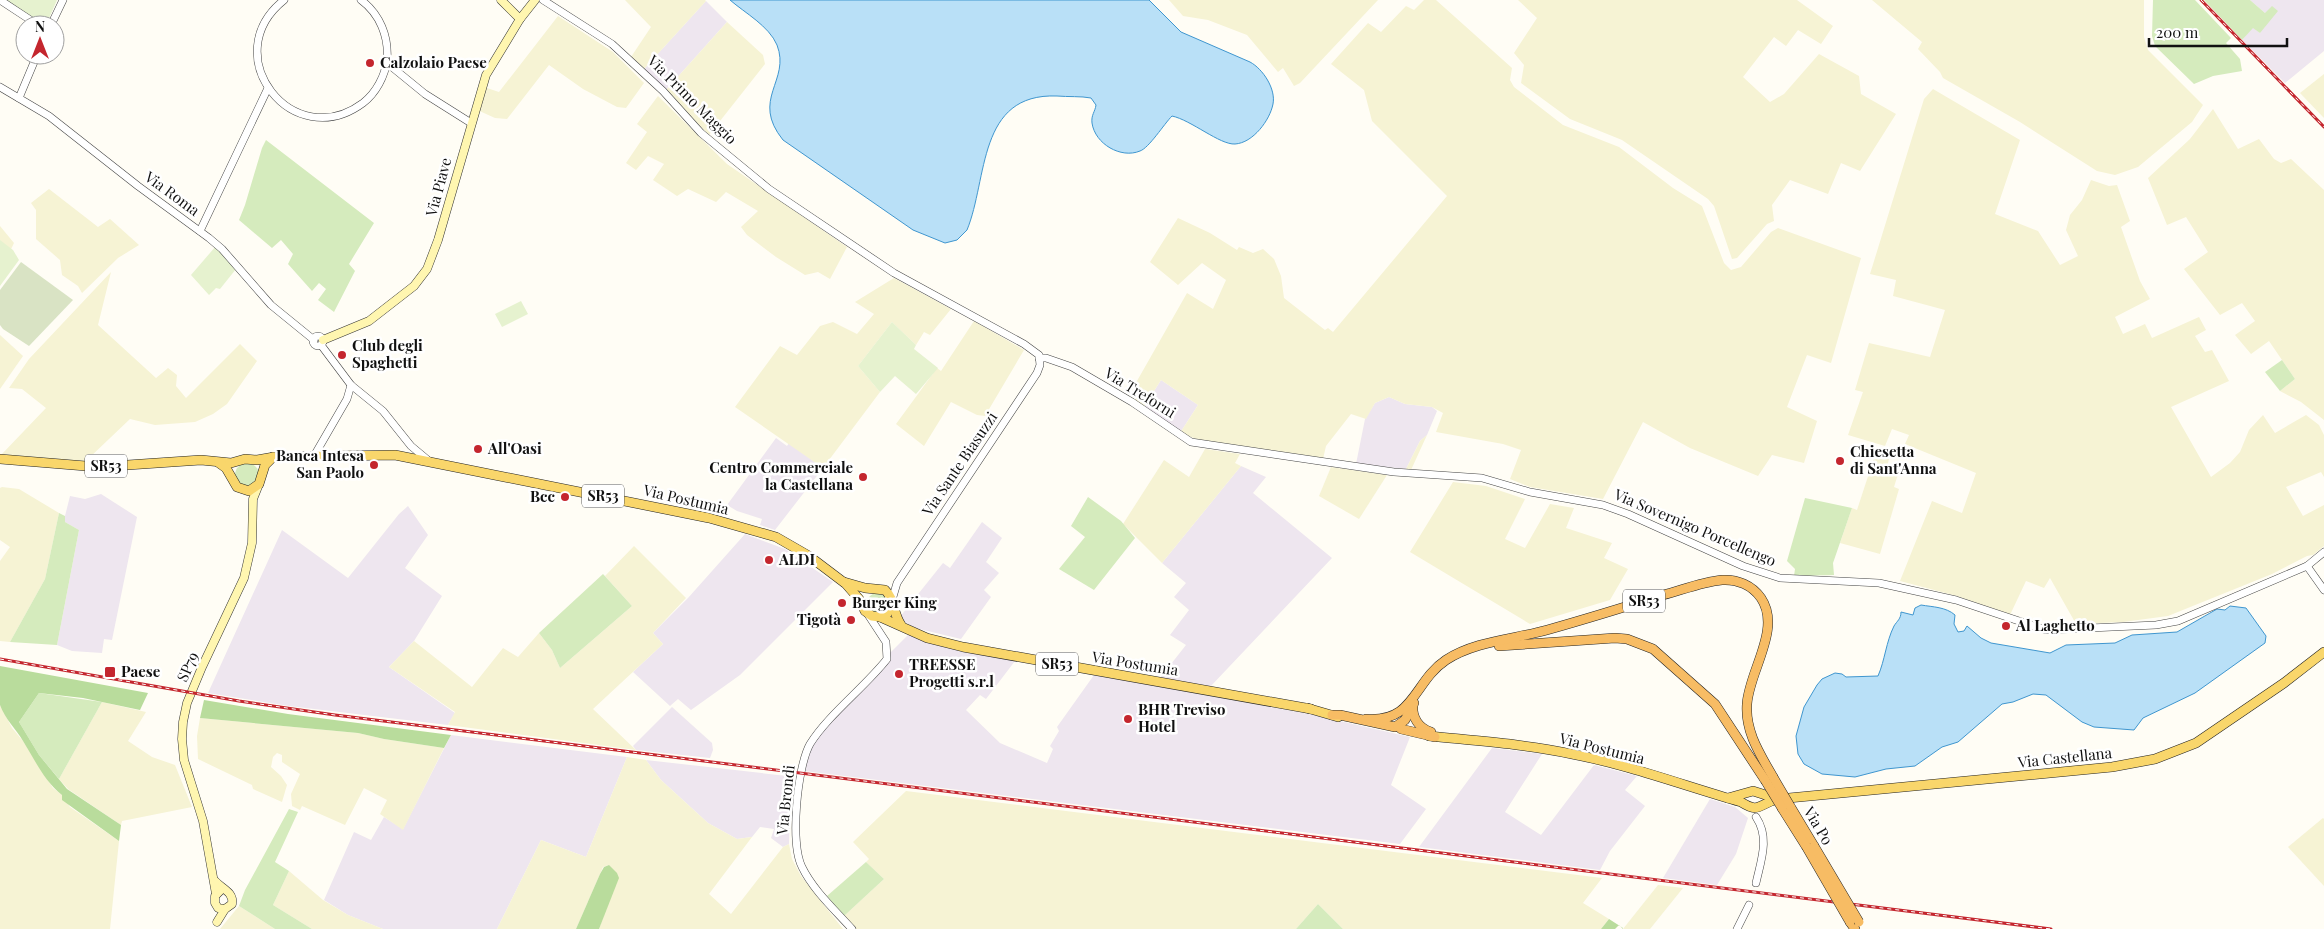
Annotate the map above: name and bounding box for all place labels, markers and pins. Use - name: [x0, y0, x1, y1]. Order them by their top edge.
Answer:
- place label: Calzolaio Paese: [380, 52, 487, 72]
- marker: Calzolaio Paese: [364, 57, 376, 69]
- place label: Club degli Spaghetti: [352, 335, 423, 372]
- marker: Club degli Spaghetti: [336, 349, 348, 361]
- place label: All'Oasi: [487, 438, 542, 458]
- place label: Chiesetta di Sant'Anna: [1850, 441, 1937, 478]
- marker: All'Oasi: [472, 443, 484, 455]
- place label: Banca Intesa San Paolo: [276, 445, 364, 482]
- marker: Chiesetta di Sant'Anna: [1834, 455, 1846, 467]
- place label: Centro Commerciale la Castellana: [709, 457, 853, 494]
- marker: Banca Intesa San Paolo: [368, 459, 380, 471]
- marker: Centro Commerciale la Castellana: [857, 471, 869, 483]
- place label: Bcc: [530, 486, 556, 506]
- marker: Bcc: [559, 491, 571, 503]
- place label: ALDI: [778, 549, 815, 569]
- marker: ALDI: [763, 554, 775, 566]
- place label: Burger King: [852, 592, 937, 612]
- marker: Burger King: [836, 597, 848, 609]
- place label: Tigotà: [797, 609, 841, 629]
- marker: Tigotà: [845, 614, 857, 626]
- place label: Al Laghetto: [2015, 615, 2095, 635]
- marker: Al Laghetto: [2000, 620, 2012, 632]
- place label: TREESSE Progetti s.r.l: [909, 654, 994, 691]
- place label: Paese: [121, 661, 161, 681]
- marker: Paese: [103, 665, 117, 679]
- marker: TREESSE Progetti s.r.l: [893, 668, 905, 680]
- place label: BHR Treviso Hotel: [1138, 699, 1225, 736]
- marker: BHR Treviso Hotel: [1122, 713, 1134, 725]

